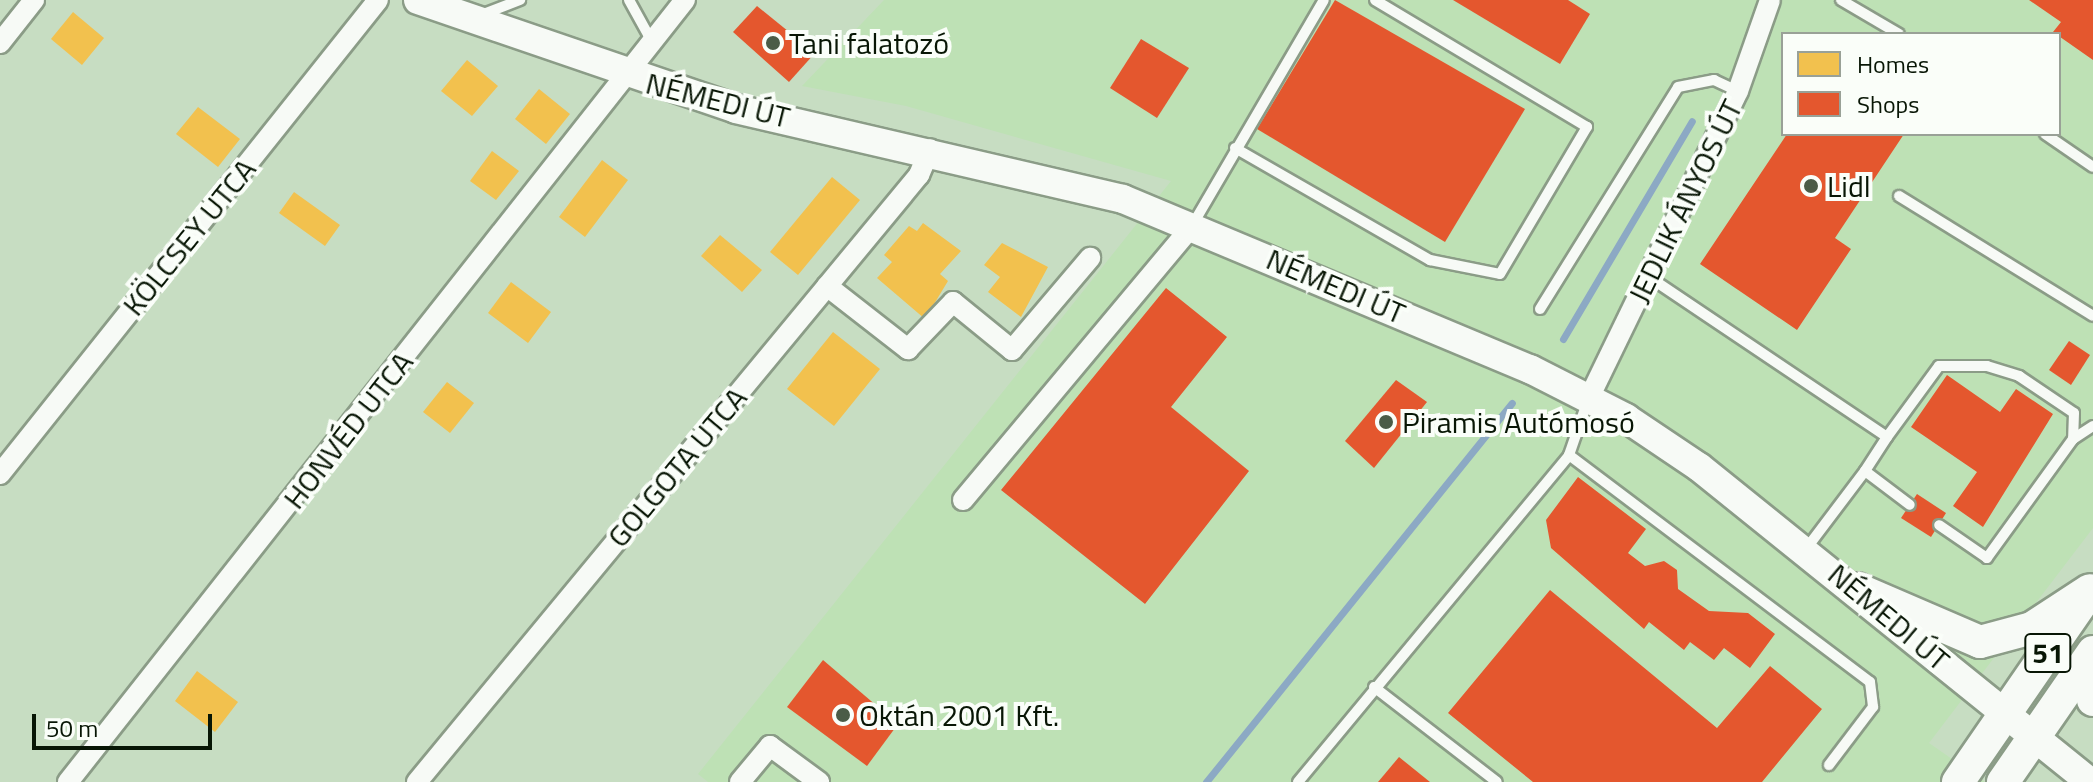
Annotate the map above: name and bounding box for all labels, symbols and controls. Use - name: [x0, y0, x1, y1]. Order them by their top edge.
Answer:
- place label: Tani falatozó: [789, 25, 949, 61]
- legend: [1781, 32, 2061, 136]
- marker: Tani falatozó: [764, 34, 782, 52]
- text: Homes: [1857, 46, 1929, 82]
- street label: NÉMEDI ÚT: [642, 65, 794, 135]
- text: Shops: [1857, 86, 1919, 122]
- street label: JEDLIK ÁNYOS ÚT: [1620, 94, 1750, 308]
- street label: KÖLCSEY UTCA: [115, 151, 263, 323]
- place label: Lidl: [1827, 168, 1871, 204]
- marker: Lidl: [1802, 177, 1820, 195]
- street label: NÉMEDI ÚT: [1261, 241, 1411, 331]
- street label: HONVÉD UTCA: [276, 344, 420, 516]
- street label: GOLGOTA UTCA: [600, 380, 754, 554]
- place label: Piramis Autómosó: [1402, 404, 1635, 440]
- marker: Piramis Autómosó: [1377, 413, 1395, 431]
- street label: NÉMEDI ÚT: [1821, 556, 1957, 678]
- road number: 51: [2024, 629, 2072, 677]
- place label: Oktán 2001 Kft.: [859, 697, 1059, 733]
- scale bar: [36, 698, 216, 748]
- marker: Oktán 2001 Kft.: [834, 706, 852, 724]
- text: 50 m: [46, 710, 98, 746]

